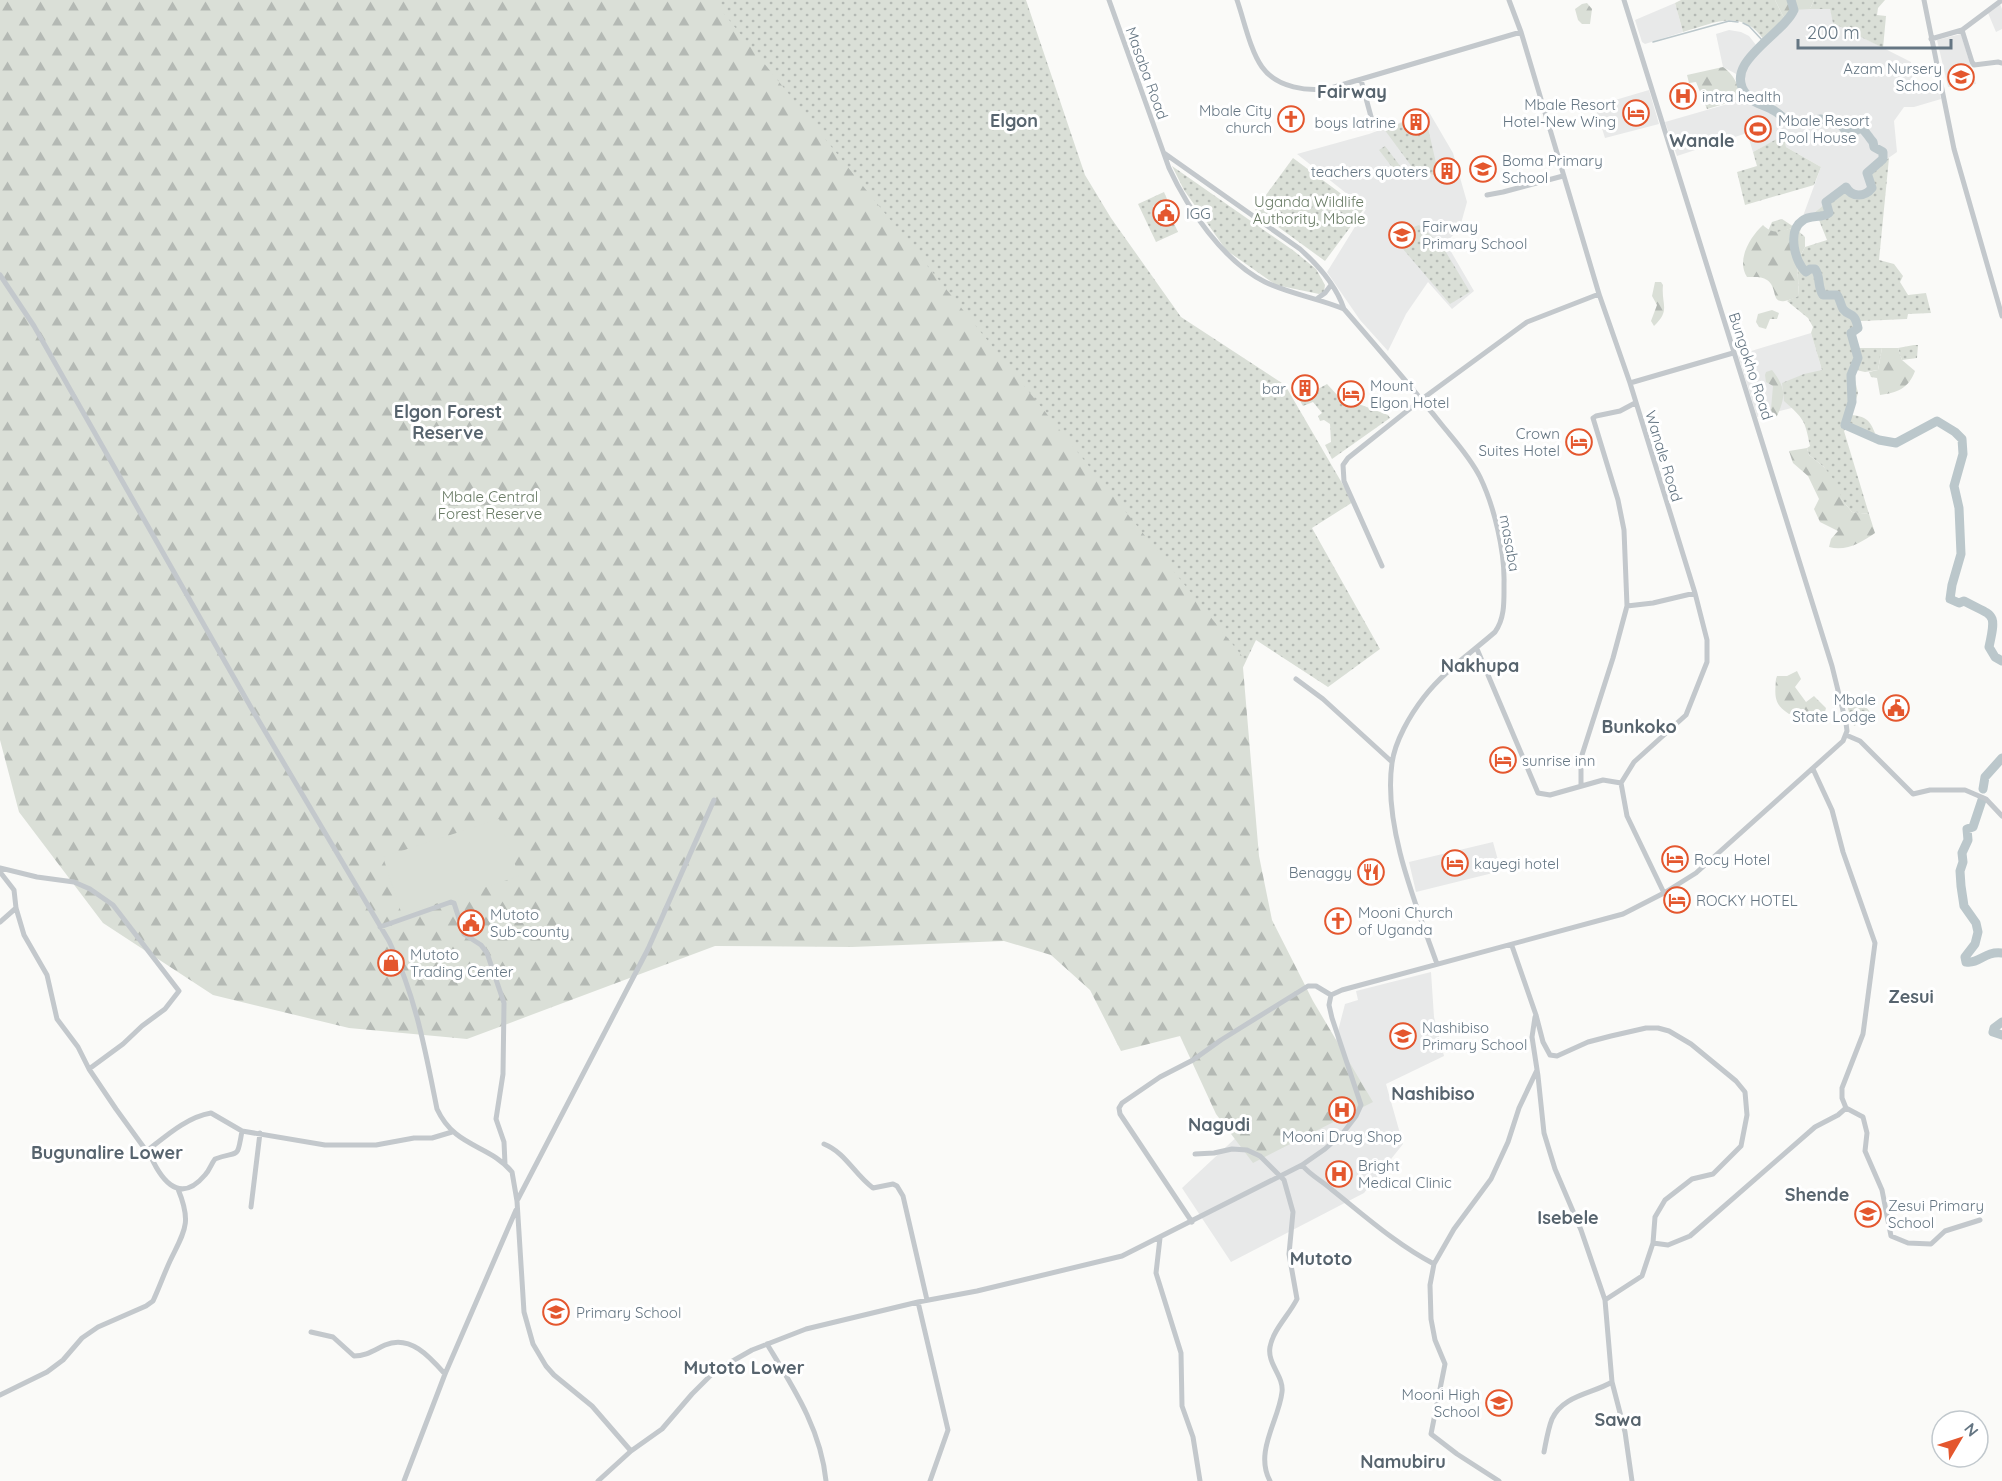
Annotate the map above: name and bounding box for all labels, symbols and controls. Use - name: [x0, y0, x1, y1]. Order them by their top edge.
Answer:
- scale bar: [1798, 12, 1951, 50]
- text: 200 m: [1807, 21, 1860, 44]
- street label: Masaba Road: [1121, 24, 1173, 122]
- place label: Azam Nursery School: [1843, 59, 1942, 95]
- school or university icon: Azam Nursery School: [1946, 62, 1976, 92]
- district label: Fairway: [1317, 80, 1387, 103]
- hospital icon: intra health: [1668, 81, 1698, 111]
- place label: intra health: [1702, 87, 1781, 106]
- place label: Mbale Resort Hotel-New Wing: [1503, 95, 1616, 131]
- hotel icon: Mbale Resort Hotel-New Wing: [1621, 98, 1651, 128]
- place label: Mbale City church: [1199, 101, 1272, 137]
- church icon: Mbale City church: [1276, 104, 1306, 134]
- building icon: boys latrine: [1401, 107, 1431, 137]
- district label: Elgon: [990, 109, 1038, 132]
- place label: Mbale Resort Pool House: [1778, 111, 1870, 147]
- place label: boys latrine: [1315, 113, 1396, 132]
- sports icon: Mbale Resort Pool House: [1743, 114, 1773, 144]
- district label: Wanale: [1669, 129, 1735, 152]
- place label: Boma Primary School: [1502, 151, 1603, 187]
- school or university icon: Boma Primary School: [1468, 154, 1498, 184]
- building icon: teachers quoters: [1432, 156, 1462, 186]
- place label: teachers quoters: [1311, 162, 1428, 181]
- park label: Uganda Wildlife Authority, Mbale: [1253, 192, 1365, 228]
- public building icon: IGG: [1151, 198, 1181, 228]
- place label: IGG: [1186, 204, 1211, 223]
- place label: Fairway Primary School: [1422, 217, 1527, 253]
- school or university icon: Fairway Primary School: [1387, 220, 1417, 250]
- street label: Bungokho Road: [1725, 310, 1777, 422]
- building icon: bar: [1290, 373, 1320, 403]
- place label: Mount Elgon Hotel: [1370, 376, 1450, 412]
- place label: bar: [1262, 379, 1286, 398]
- hotel icon: Mount Elgon Hotel: [1336, 379, 1366, 409]
- district label: Elgon Forest Reserve: [394, 400, 502, 444]
- street label: Wanale Road: [1641, 408, 1687, 504]
- place label: Crown Suites Hotel: [1478, 424, 1560, 460]
- hotel icon: Crown Suites Hotel: [1564, 427, 1594, 457]
- park label: Mbale Central Forest Reserve: [438, 487, 542, 523]
- street label: masaba: [1496, 513, 1524, 573]
- district label: Nakhupa: [1441, 654, 1519, 677]
- place label: Mbale State Lodge: [1792, 690, 1876, 726]
- public building icon: Mbale State Lodge: [1881, 693, 1911, 723]
- district label: Bunkoko: [1601, 715, 1677, 738]
- hotel icon: sunrise inn: [1488, 745, 1518, 775]
- place label: sunrise inn: [1522, 751, 1595, 770]
- hotel icon: Rocy Hotel: [1660, 844, 1690, 874]
- hotel icon: kayegi hotel: [1440, 848, 1470, 878]
- place label: Rocy Hotel: [1694, 850, 1770, 869]
- place label: kayegi hotel: [1474, 854, 1559, 873]
- restaurant icon: Benaggy: [1356, 857, 1386, 887]
- place label: Benaggy: [1289, 863, 1352, 882]
- hotel icon: ROCKY HOTEL: [1662, 885, 1692, 915]
- place label: ROCKY HOTEL: [1696, 891, 1798, 910]
- place label: Mooni Church of Uganda: [1358, 903, 1453, 939]
- place label: Mutoto Sub-county: [490, 905, 570, 941]
- church icon: Mooni Church of Uganda: [1323, 906, 1353, 936]
- public building icon: Mutoto Sub-county: [456, 908, 486, 938]
- place label: Mutoto Trading Center: [410, 945, 514, 981]
- shop icon: Mutoto Trading Center: [376, 948, 406, 978]
- district label: Zesui: [1888, 985, 1934, 1008]
- place label: Nashibiso Primary School: [1422, 1018, 1527, 1054]
- school or university icon: Nashibiso Primary School: [1388, 1021, 1418, 1051]
- district label: Nashibiso: [1391, 1082, 1475, 1105]
- hospital icon: Mooni Drug Shop: [1327, 1095, 1357, 1125]
- district label: Nagudi: [1188, 1113, 1250, 1136]
- place label: Mooni Drug Shop: [1282, 1127, 1402, 1146]
- district label: Bugunalire Lower: [31, 1141, 183, 1164]
- place label: Bright Medical Clinic: [1358, 1156, 1452, 1192]
- hospital icon: Bright Medical Clinic: [1324, 1159, 1354, 1189]
- district label: Shende: [1785, 1183, 1849, 1206]
- place label: Zesui Primary School: [1888, 1196, 1984, 1232]
- school or university icon: Zesui Primary School: [1853, 1199, 1883, 1229]
- district label: Isebele: [1537, 1206, 1599, 1229]
- district label: Mutoto: [1290, 1247, 1352, 1270]
- school or university icon: Primary School: [541, 1297, 571, 1327]
- place label: Primary School: [576, 1303, 681, 1322]
- district label: Mutoto Lower: [684, 1356, 805, 1379]
- place label: Mooni High School: [1402, 1385, 1480, 1421]
- school or university icon: Mooni High School: [1484, 1388, 1514, 1418]
- district label: Sawa: [1594, 1408, 1642, 1431]
- north arrow: [1930, 1409, 1990, 1469]
- text: N: [1960, 1419, 1983, 1440]
- district label: Namubiru: [1360, 1450, 1446, 1473]

